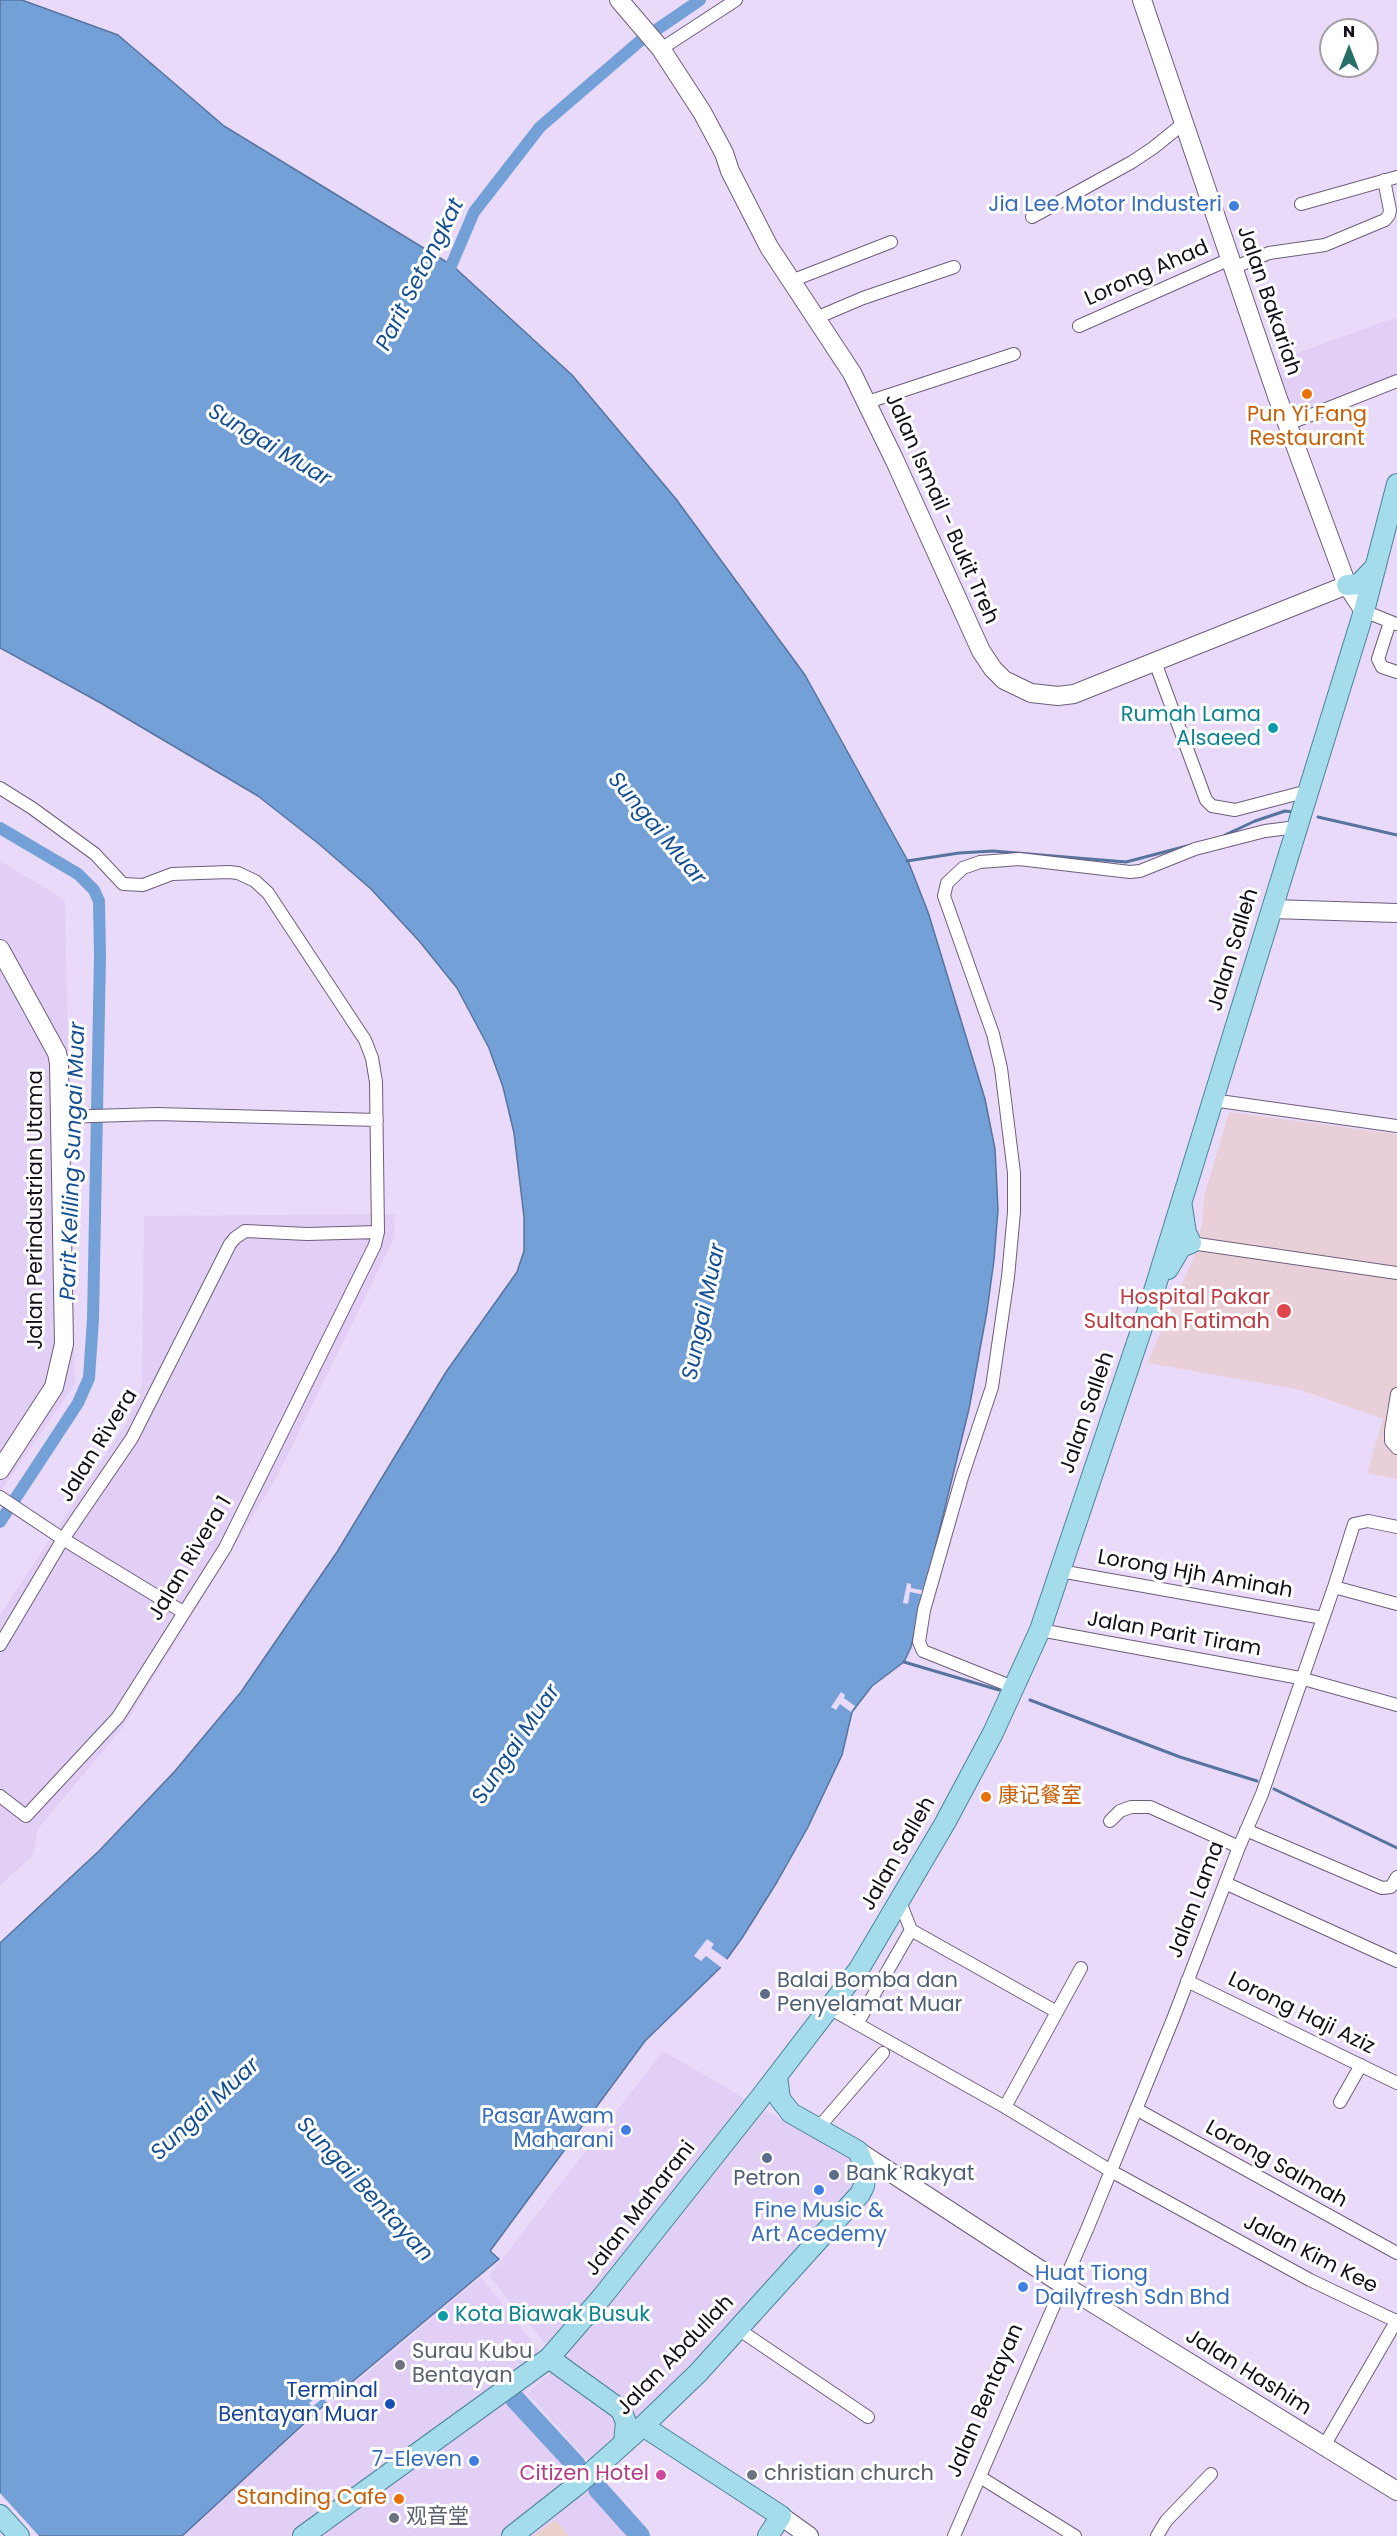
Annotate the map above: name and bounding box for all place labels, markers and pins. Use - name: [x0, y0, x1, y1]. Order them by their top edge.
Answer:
- place label: Jia Lee Motor Industeri: [988, 193, 1222, 219]
- marker: Jia Lee Motor Industeri: [1227, 199, 1241, 213]
- marker: Pun Yi Fang Restaurant: [1300, 387, 1314, 401]
- place label: Pun Yi Fang Restaurant: [1247, 403, 1367, 453]
- place label: Rumah Lama Alsaeed: [1121, 703, 1261, 753]
- marker: Rumah Lama Alsaeed: [1266, 721, 1280, 735]
- place label: Hospital Pakar Sultanah Fatimah: [1084, 1286, 1270, 1336]
- marker: Hospital Pakar Sultanah Fatimah: [1275, 1302, 1293, 1320]
- place label: 康记餐室: [998, 1784, 1082, 1810]
- marker: 康记餐室: [979, 1790, 993, 1804]
- place label: Balai Bomba dan Penyelamat Muar: [777, 1969, 962, 2019]
- marker: Balai Bomba dan Penyelamat Muar: [758, 1987, 772, 2001]
- place label: Pasar Awam Maharani: [482, 2105, 614, 2155]
- marker: Pasar Awam Maharani: [619, 2123, 633, 2137]
- marker: Petron: [760, 2151, 774, 2165]
- place label: Bank Rakyat: [846, 2162, 974, 2188]
- place label: Petron: [733, 2167, 801, 2193]
- marker: Bank Rakyat: [827, 2168, 841, 2182]
- marker: Fine Music & Art Acedemy: [812, 2183, 826, 2197]
- place label: Fine Music & Art Acedemy: [751, 2199, 887, 2249]
- place label: Huat Tiong Dailyfresh Sdn Bhd: [1035, 2262, 1230, 2312]
- marker: Huat Tiong Dailyfresh Sdn Bhd: [1016, 2280, 1030, 2294]
- place label: Kota Biawak Busuk: [455, 2303, 650, 2329]
- marker: Kota Biawak Busuk: [436, 2309, 450, 2323]
- place label: Surau Kubu Bentayan: [412, 2340, 532, 2390]
- marker: Surau Kubu Bentayan: [393, 2358, 407, 2372]
- place label: Terminal Bentayan Muar: [218, 2379, 378, 2429]
- marker: Terminal Bentayan Muar: [383, 2397, 397, 2411]
- place label: 7-Eleven: [372, 2448, 462, 2474]
- marker: 7-Eleven: [467, 2454, 481, 2468]
- place label: Citizen Hotel: [519, 2462, 649, 2488]
- place label: christian church: [764, 2462, 934, 2488]
- marker: Citizen Hotel: [654, 2468, 668, 2482]
- marker: christian church: [745, 2468, 759, 2482]
- place label: Standing Cafe: [236, 2486, 387, 2512]
- marker: Standing Cafe: [392, 2492, 406, 2506]
- place label: 观音堂: [406, 2505, 469, 2531]
- marker: 观音堂: [387, 2511, 401, 2525]

